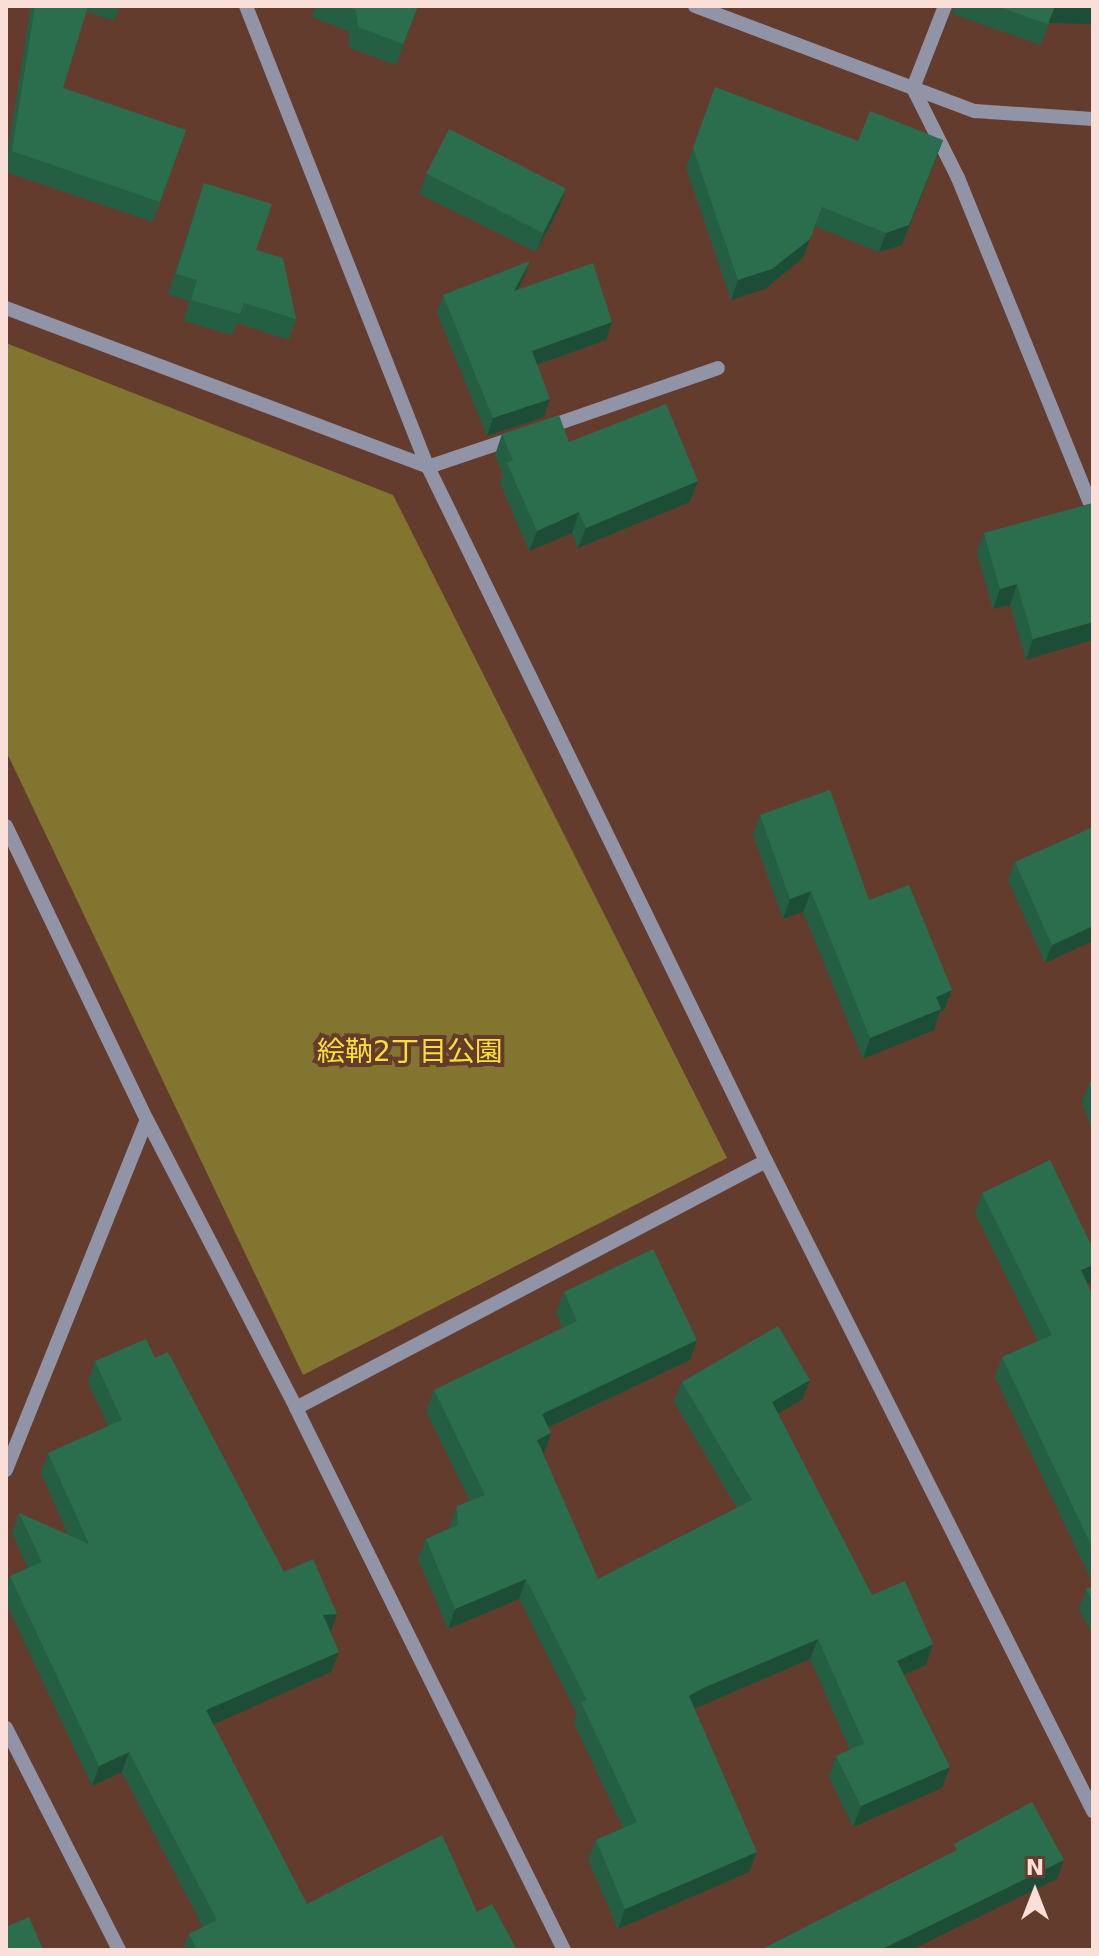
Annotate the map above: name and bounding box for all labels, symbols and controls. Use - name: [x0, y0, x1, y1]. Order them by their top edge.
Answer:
- park label: 絵靹2丁目公園: [317, 1035, 503, 1069]
- north arrow: [995, 1852, 1075, 1932]
- text: N: [1026, 1855, 1044, 1880]

